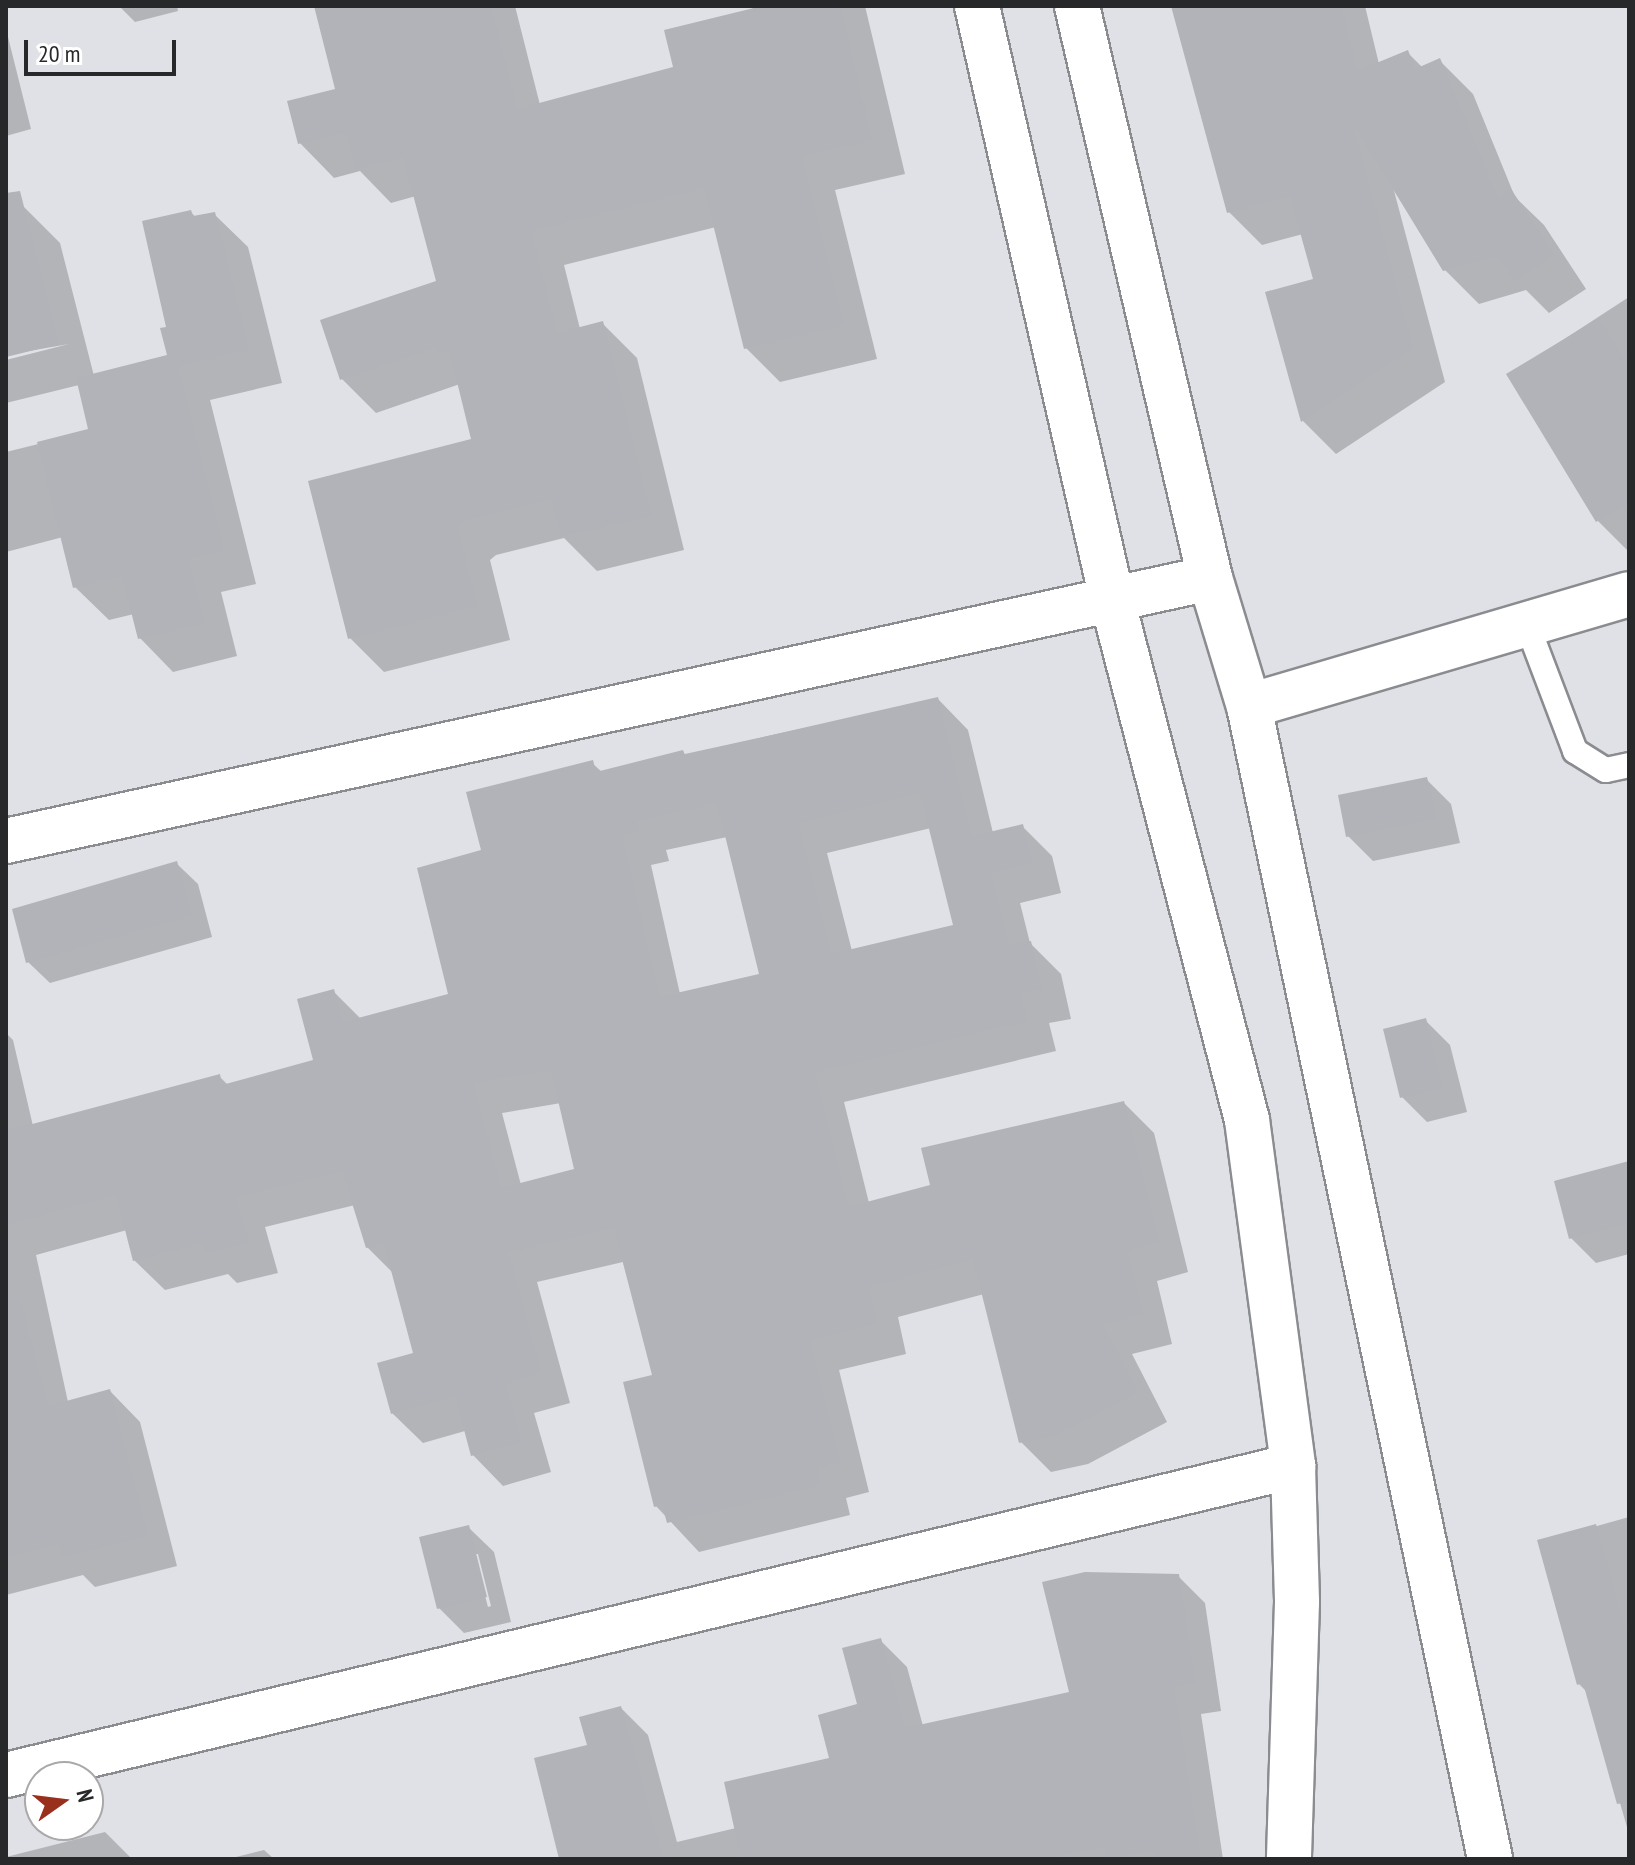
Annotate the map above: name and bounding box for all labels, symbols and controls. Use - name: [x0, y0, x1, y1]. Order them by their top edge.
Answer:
- scale bar: [28, 24, 180, 74]
- text: 20 m: [38, 38, 80, 69]
- north arrow: [24, 1761, 104, 1841]
- text: N: [70, 1787, 100, 1805]

